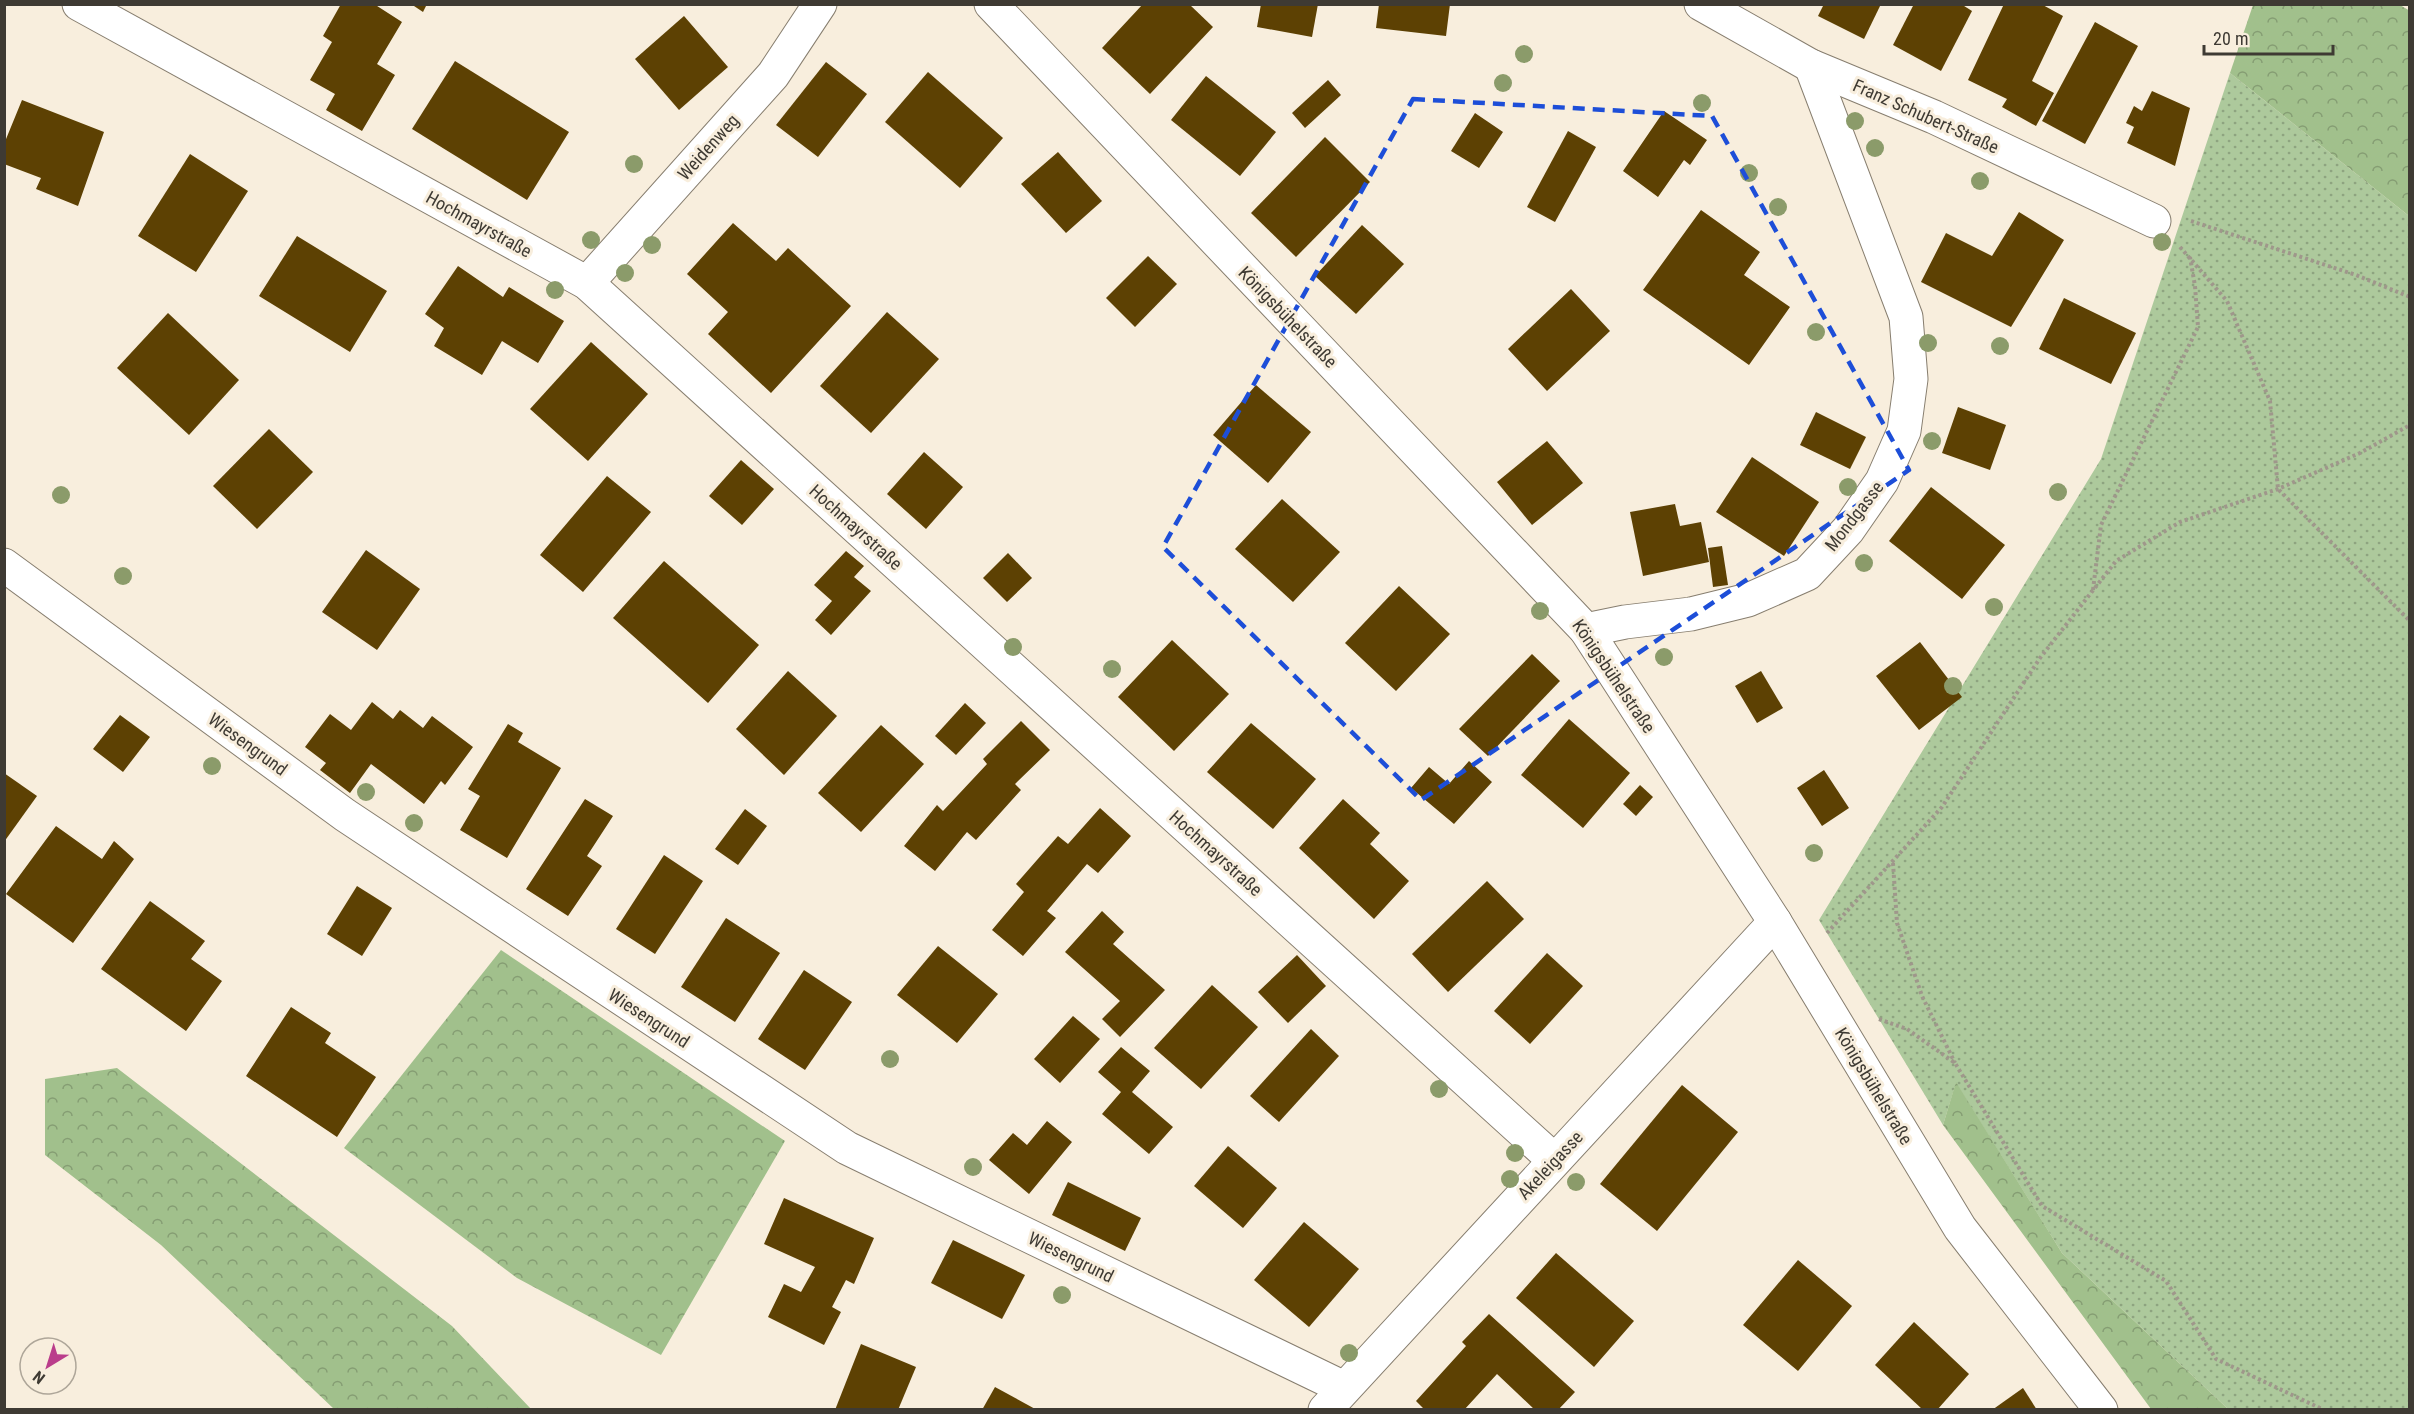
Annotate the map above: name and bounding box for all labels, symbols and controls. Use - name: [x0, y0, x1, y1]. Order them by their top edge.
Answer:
- scale bar: [2204, 18, 2333, 56]
- text: 20 m: [2213, 28, 2248, 49]
- street label: Franz Schubert-Straße: [1850, 74, 2002, 158]
- street label: Weidenweg: [673, 110, 743, 184]
- street label: Hochmayrstraße: [423, 186, 535, 262]
- street label: Königsbühelstraße: [1234, 262, 1342, 372]
- street label: Mondgasse: [1820, 477, 1888, 555]
- street label: Hochmayrstraße: [805, 480, 907, 574]
- street label: Königsbühelstraße: [1568, 615, 1660, 737]
- street label: Wiesengrund: [204, 708, 292, 780]
- street label: Hochmayrstraße: [1165, 806, 1267, 900]
- street label: Wiesengrund: [605, 984, 693, 1052]
- street label: Königsbühelstraße: [1831, 1024, 1917, 1148]
- street label: Akeleigasse: [1513, 1126, 1587, 1204]
- street label: Wiesengrund: [1025, 1227, 1117, 1287]
- north arrow: [18, 1336, 78, 1396]
- text: N: [29, 1367, 49, 1388]

